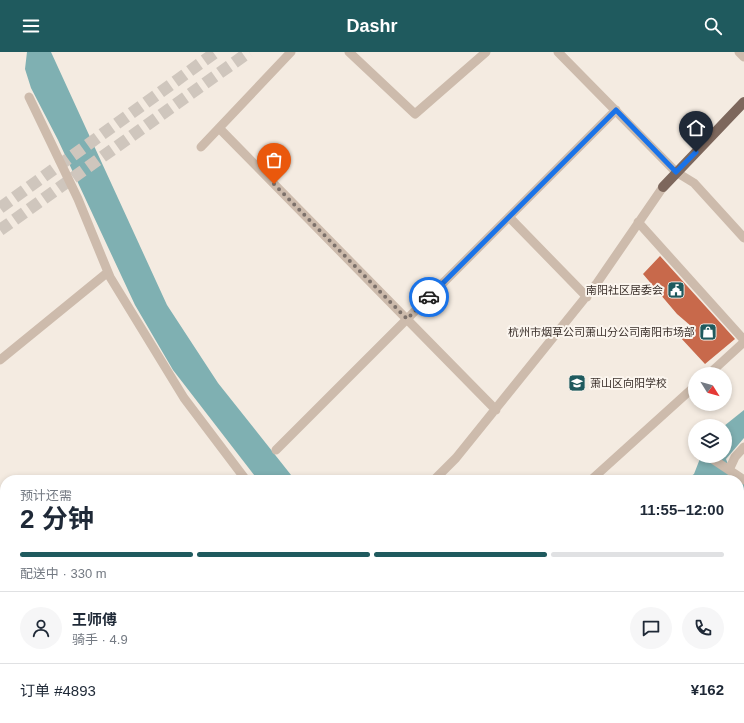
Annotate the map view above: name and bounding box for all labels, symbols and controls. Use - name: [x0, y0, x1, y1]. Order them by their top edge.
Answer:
- icon: menu: [20, 15, 42, 37]
- icon: search: [702, 15, 724, 37]
- text: Dashr: [346, 16, 398, 36]
- pin: [679, 111, 713, 152]
- icon: home: [685, 117, 707, 139]
- pin: [257, 143, 291, 184]
- icon: bag: [263, 149, 285, 171]
- courier: [409, 277, 449, 317]
- public building icon: 南阳社区居委会: [666, 280, 686, 300]
- place label: 南阳社区居委会: [586, 284, 663, 296]
- icon: car: [418, 286, 440, 308]
- shop icon: 杭州市烟草公司萧山分公司南阳市场部: [698, 322, 718, 342]
- place label: 杭州市烟草公司萧山分公司南阳市场部: [508, 326, 695, 338]
- north arrow: [688, 367, 732, 411]
- map controls: [688, 367, 732, 463]
- school or university icon: 萧山区向阳学校: [567, 373, 587, 393]
- place label: 萧山区向阳学校: [590, 377, 667, 389]
- button: layers: [688, 419, 732, 463]
- text: 预计还需: [20, 488, 72, 503]
- text: 11:55–12:00: [640, 501, 724, 518]
- text: 2 分钟: [20, 504, 94, 534]
- text: 配送中 · 330 m: [20, 566, 107, 581]
- button: person: [20, 607, 62, 649]
- button: chat: [630, 607, 672, 649]
- button: phone: [682, 607, 724, 649]
- text: 王师傅: [72, 611, 117, 628]
- text: 骑手 · 4.9: [72, 632, 128, 647]
- text: ¥162: [691, 681, 724, 698]
- text: 订单 #4893: [20, 682, 96, 699]

